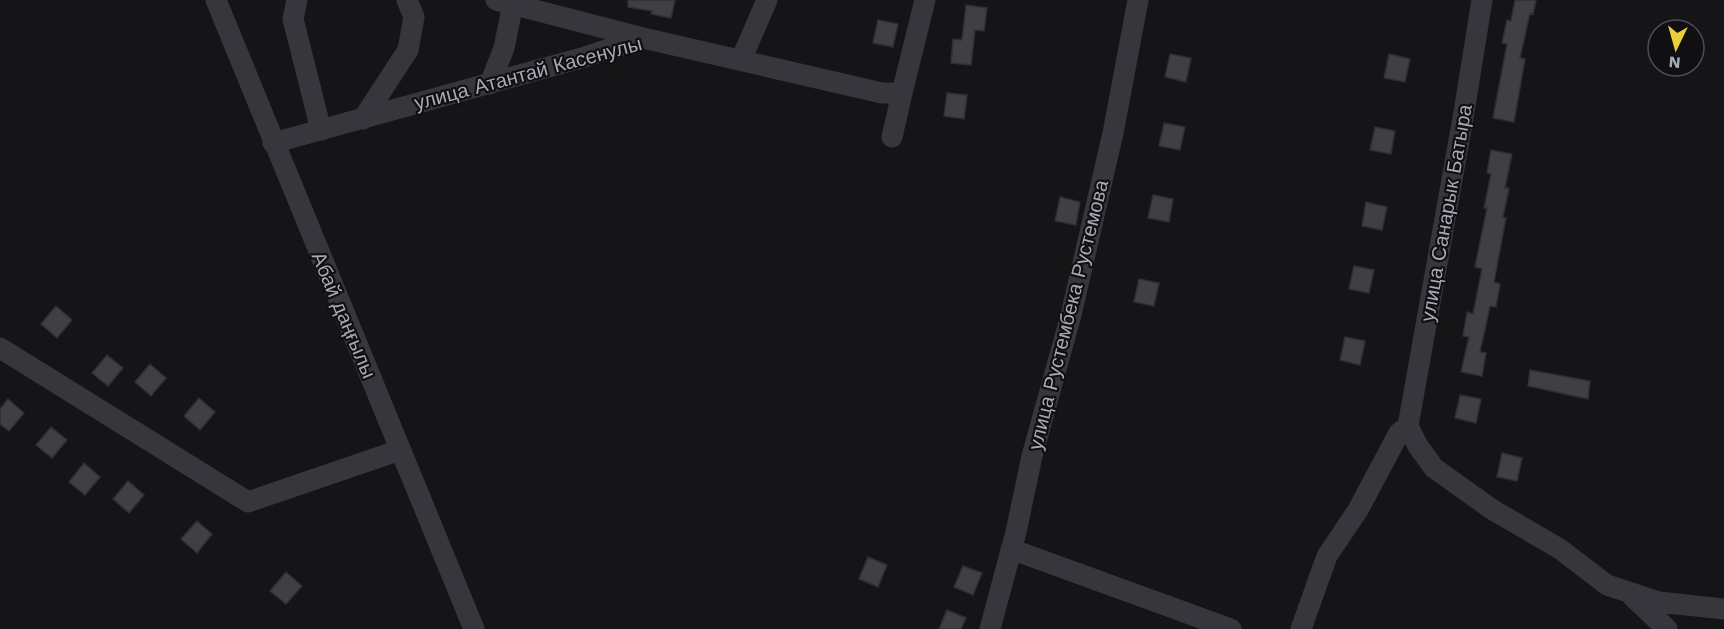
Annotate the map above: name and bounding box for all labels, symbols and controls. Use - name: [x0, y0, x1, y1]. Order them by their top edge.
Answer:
- north arrow: [1646, 18, 1706, 78]
- street label: улица Атантай Касенулы: [412, 31, 644, 115]
- text: N: [1668, 52, 1681, 72]
- street label: улица Санарык Батыра: [1415, 102, 1477, 324]
- street label: улица Рустембека Рустемова: [1023, 177, 1113, 453]
- street label: Абай даңғылы: [307, 248, 381, 382]

